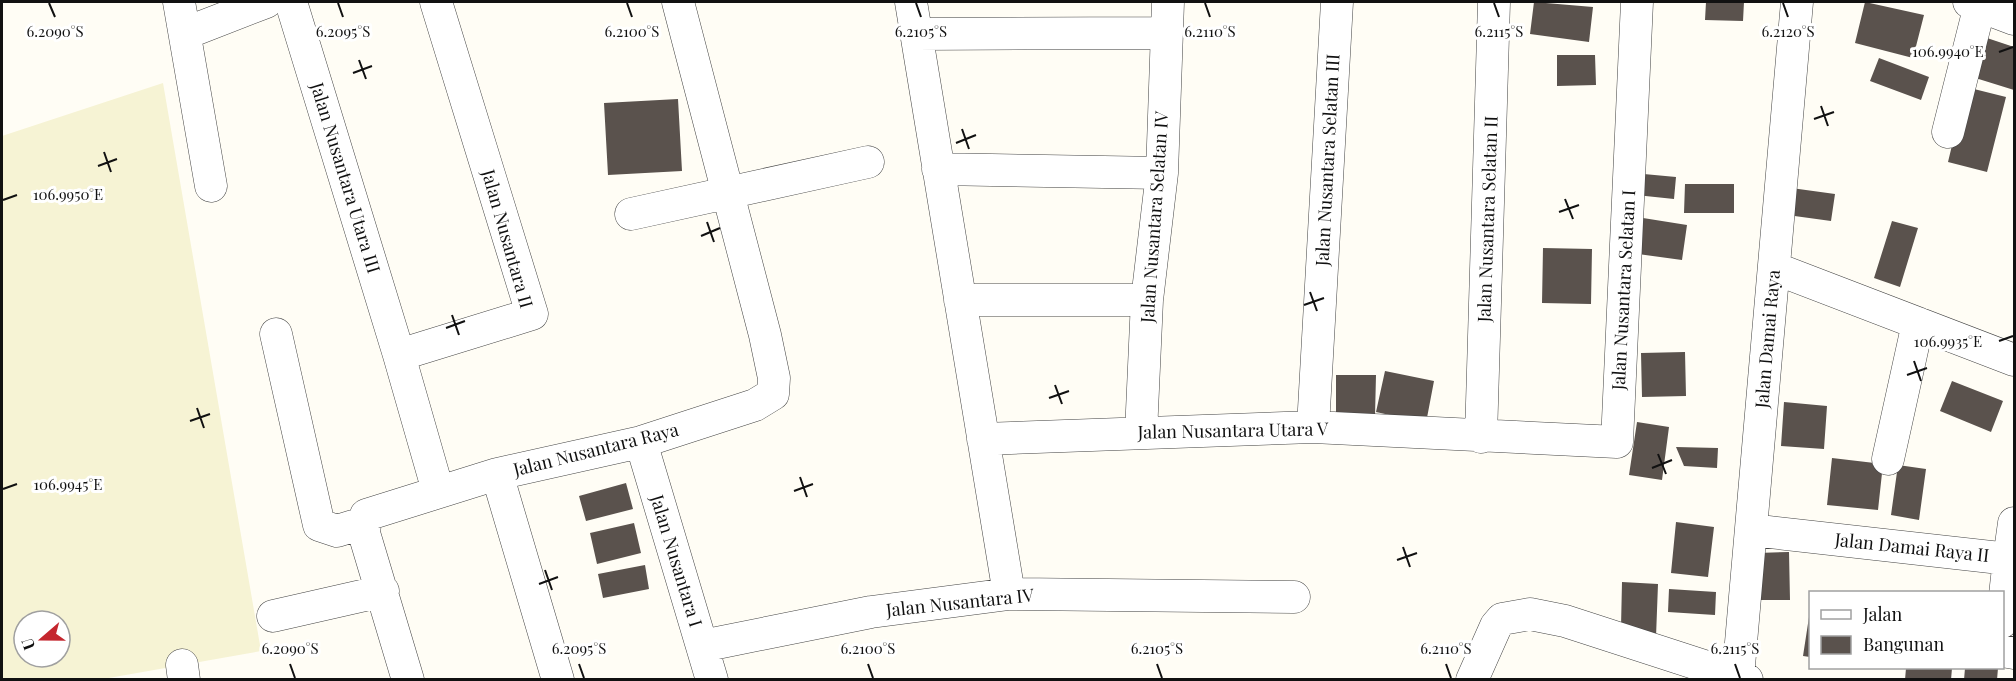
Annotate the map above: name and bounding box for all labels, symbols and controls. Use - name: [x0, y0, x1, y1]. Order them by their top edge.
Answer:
- text: 6.2090°S: [27, 21, 84, 41]
- text: 6.2095°S: [316, 21, 370, 41]
- text: 6.2100°S: [605, 21, 659, 41]
- text: 6.2105°S: [895, 21, 947, 41]
- text: 6.2110°S: [1184, 21, 1236, 41]
- text: 6.2115°S: [1475, 21, 1523, 41]
- text: 6.2120°S: [1761, 21, 1815, 41]
- text: 106.9940°E: [1912, 41, 1984, 61]
- street label: Jalan Nusantara Selatan III: [1309, 53, 1345, 268]
- street label: Jalan Nusantara Utara III: [305, 78, 386, 276]
- street label: Jalan Nusantara Selatan IV: [1135, 110, 1173, 324]
- street label: Jalan Nusantara Selatan II: [1471, 115, 1503, 324]
- street label: Jalan Nusantara II: [476, 166, 539, 311]
- text: 106.9950°E: [33, 184, 103, 204]
- street label: Jalan Nusantara Selatan I: [1606, 189, 1640, 392]
- street label: Jalan Damai Raya: [1749, 269, 1785, 410]
- text: 106.9935°E: [1914, 331, 1982, 351]
- street label: Jalan Nusantara Utara V: [1136, 416, 1329, 444]
- street label: Jalan Nusantara Raya: [510, 417, 681, 481]
- text: 106.9945°E: [34, 474, 102, 494]
- street label: Jalan Nusantara I: [645, 491, 708, 630]
- street label: Jalan Damai Raya II: [1833, 527, 1991, 567]
- street label: Jalan Nusantara IV: [884, 582, 1036, 622]
- legend: [1809, 591, 2004, 669]
- text: Jalan: [1862, 602, 1903, 626]
- north arrow: [12, 609, 72, 669]
- text: Bangunan: [1863, 632, 1944, 656]
- text: U: [16, 636, 39, 653]
- text: 6.2090°S: [262, 638, 319, 658]
- text: 6.2095°S: [552, 638, 606, 658]
- text: 6.2100°S: [841, 638, 895, 658]
- text: 6.2105°S: [1131, 638, 1183, 658]
- text: 6.2110°S: [1420, 638, 1472, 658]
- text: 6.2115°S: [1711, 638, 1759, 658]

